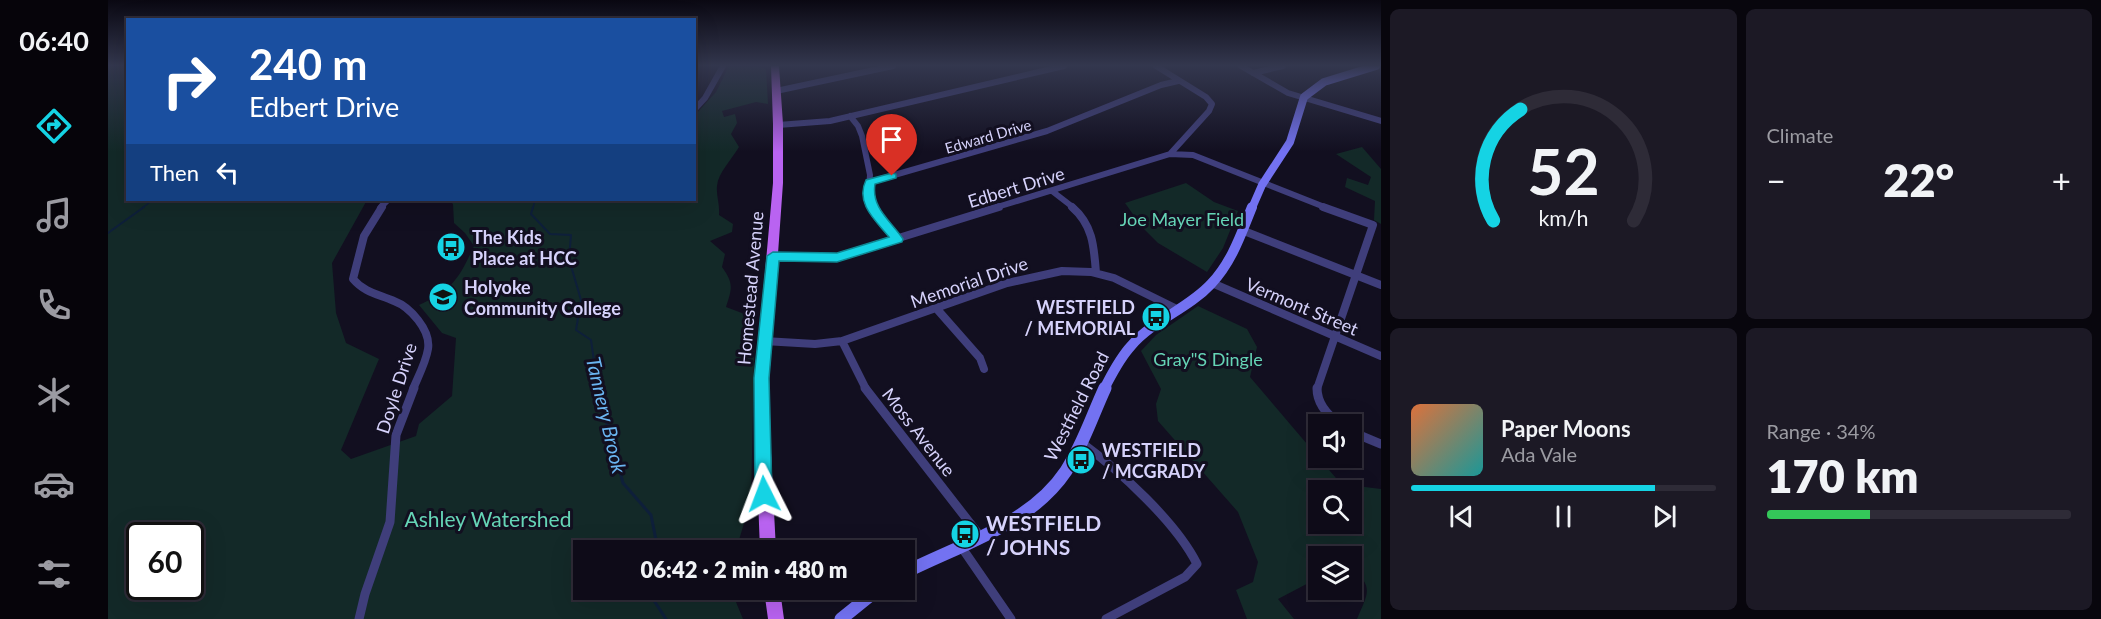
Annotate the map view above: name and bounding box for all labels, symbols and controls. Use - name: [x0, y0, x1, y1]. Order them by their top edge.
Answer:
- text: 06:40: [19, 24, 89, 57]
- text: 240 m: [249, 39, 367, 89]
- icon: right: [150, 42, 228, 120]
- text: Edbert Drive: [249, 90, 399, 123]
- icon: directions: [33, 105, 75, 147]
- pin: [866, 114, 917, 176]
- street label: Edward Drive: [943, 115, 1033, 157]
- icon: arrive: [875, 123, 908, 156]
- text: Climate: [1767, 123, 1833, 147]
- text: 52: [1527, 133, 1599, 208]
- text: 22°: [1883, 153, 1954, 207]
- icon: left: [211, 156, 244, 189]
- text: Then: [150, 159, 199, 186]
- text: −: [1767, 160, 1786, 200]
- text: +: [2052, 160, 2071, 200]
- street label: Edbert Drive: [965, 162, 1067, 212]
- icon: music: [33, 194, 75, 236]
- text: km/h: [1538, 205, 1588, 231]
- park label: Joe Mayer Field: [1120, 208, 1244, 230]
- street label: Homestead Avenue: [732, 210, 768, 366]
- place label: The Kids Place at HCC: [472, 226, 577, 269]
- bus stop icon: The Kids Place at HCC: [435, 231, 467, 263]
- street label: Memorial Drive: [907, 252, 1031, 312]
- street label: Vermont Street: [1242, 272, 1362, 340]
- place label: Holyoke Community College: [464, 276, 621, 319]
- school or university icon: Holyoke Community College: [427, 281, 459, 313]
- icon: phone: [33, 284, 75, 326]
- place label: WESTFIELD / MEMORIAL: [1025, 296, 1136, 339]
- bus stop icon: WESTFIELD / MEMORIAL: [1140, 301, 1172, 333]
- street label: Doyle Drive: [371, 340, 421, 436]
- street label: Westfield Road: [1039, 348, 1113, 464]
- park label: Gray"S Dingle: [1153, 348, 1263, 370]
- water label: Tannery Brook: [582, 354, 632, 476]
- icon: climate: [33, 374, 75, 416]
- street label: Moss Avenue: [878, 384, 960, 480]
- map controls: [1308, 414, 1362, 600]
- button: sound: [1308, 414, 1362, 468]
- text: Paper Moons: [1501, 415, 1631, 442]
- text: Range · 34%: [1767, 419, 1875, 443]
- place label: WESTFIELD / MCGRADY: [1102, 439, 1205, 482]
- text: Ada Vale: [1501, 442, 1577, 466]
- bus stop icon: WESTFIELD / MCGRADY: [1065, 444, 1097, 476]
- text: 170 km: [1767, 449, 1919, 503]
- position arrow: [732, 462, 796, 526]
- icon: car: [33, 463, 75, 505]
- button: search: [1308, 480, 1362, 534]
- icon: previous: [1445, 500, 1478, 533]
- icon: pause: [1547, 500, 1580, 533]
- icon: next: [1648, 500, 1681, 533]
- park label: Ashley Watershed: [405, 506, 571, 531]
- place label: WESTFIELD / JOHNS: [986, 510, 1101, 559]
- bus stop icon: WESTFIELD / JOHNS: [949, 518, 981, 550]
- speed limit sign: 60: [126, 522, 204, 600]
- button: layers: [1308, 546, 1362, 600]
- icon: filters: [33, 553, 75, 595]
- text: 06:42 · 2 min · 480 m: [641, 556, 847, 583]

